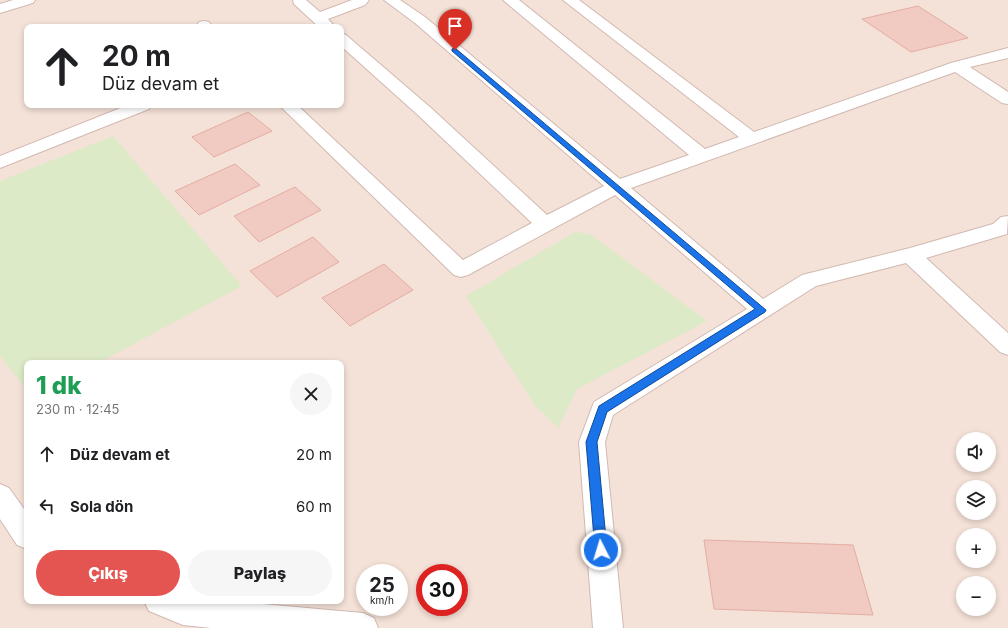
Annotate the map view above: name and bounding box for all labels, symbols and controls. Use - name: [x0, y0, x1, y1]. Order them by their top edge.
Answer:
- pin: [438, 9, 472, 50]
- icon: arrive: [444, 15, 466, 37]
- text: 20 m: [102, 39, 171, 73]
- icon: ahead: [36, 40, 88, 92]
- text: Düz devam et: [102, 73, 219, 94]
- text: 1 dk: [36, 371, 81, 400]
- button: close: [290, 373, 332, 415]
- text: 230 m · 12:45: [36, 401, 120, 417]
- map controls: [956, 432, 996, 616]
- button: sound: [956, 432, 996, 472]
- icon: ahead: [36, 443, 58, 465]
- text: Düz devam et: [70, 445, 170, 464]
- text: 20 m: [296, 445, 332, 464]
- button: layers: [956, 480, 996, 520]
- icon: left: [36, 495, 58, 517]
- text: Sola dön: [70, 497, 133, 516]
- text: 60 m: [296, 497, 332, 516]
- button: +: [956, 528, 996, 568]
- position arrow: [580, 529, 622, 571]
- button: Çıkış: [36, 550, 180, 596]
- button: Paylaş: [188, 550, 332, 596]
- speed limit sign: 30: [416, 564, 468, 616]
- text: 25: [369, 573, 395, 597]
- button: −: [956, 576, 996, 616]
- text: km/h: [370, 594, 394, 606]

